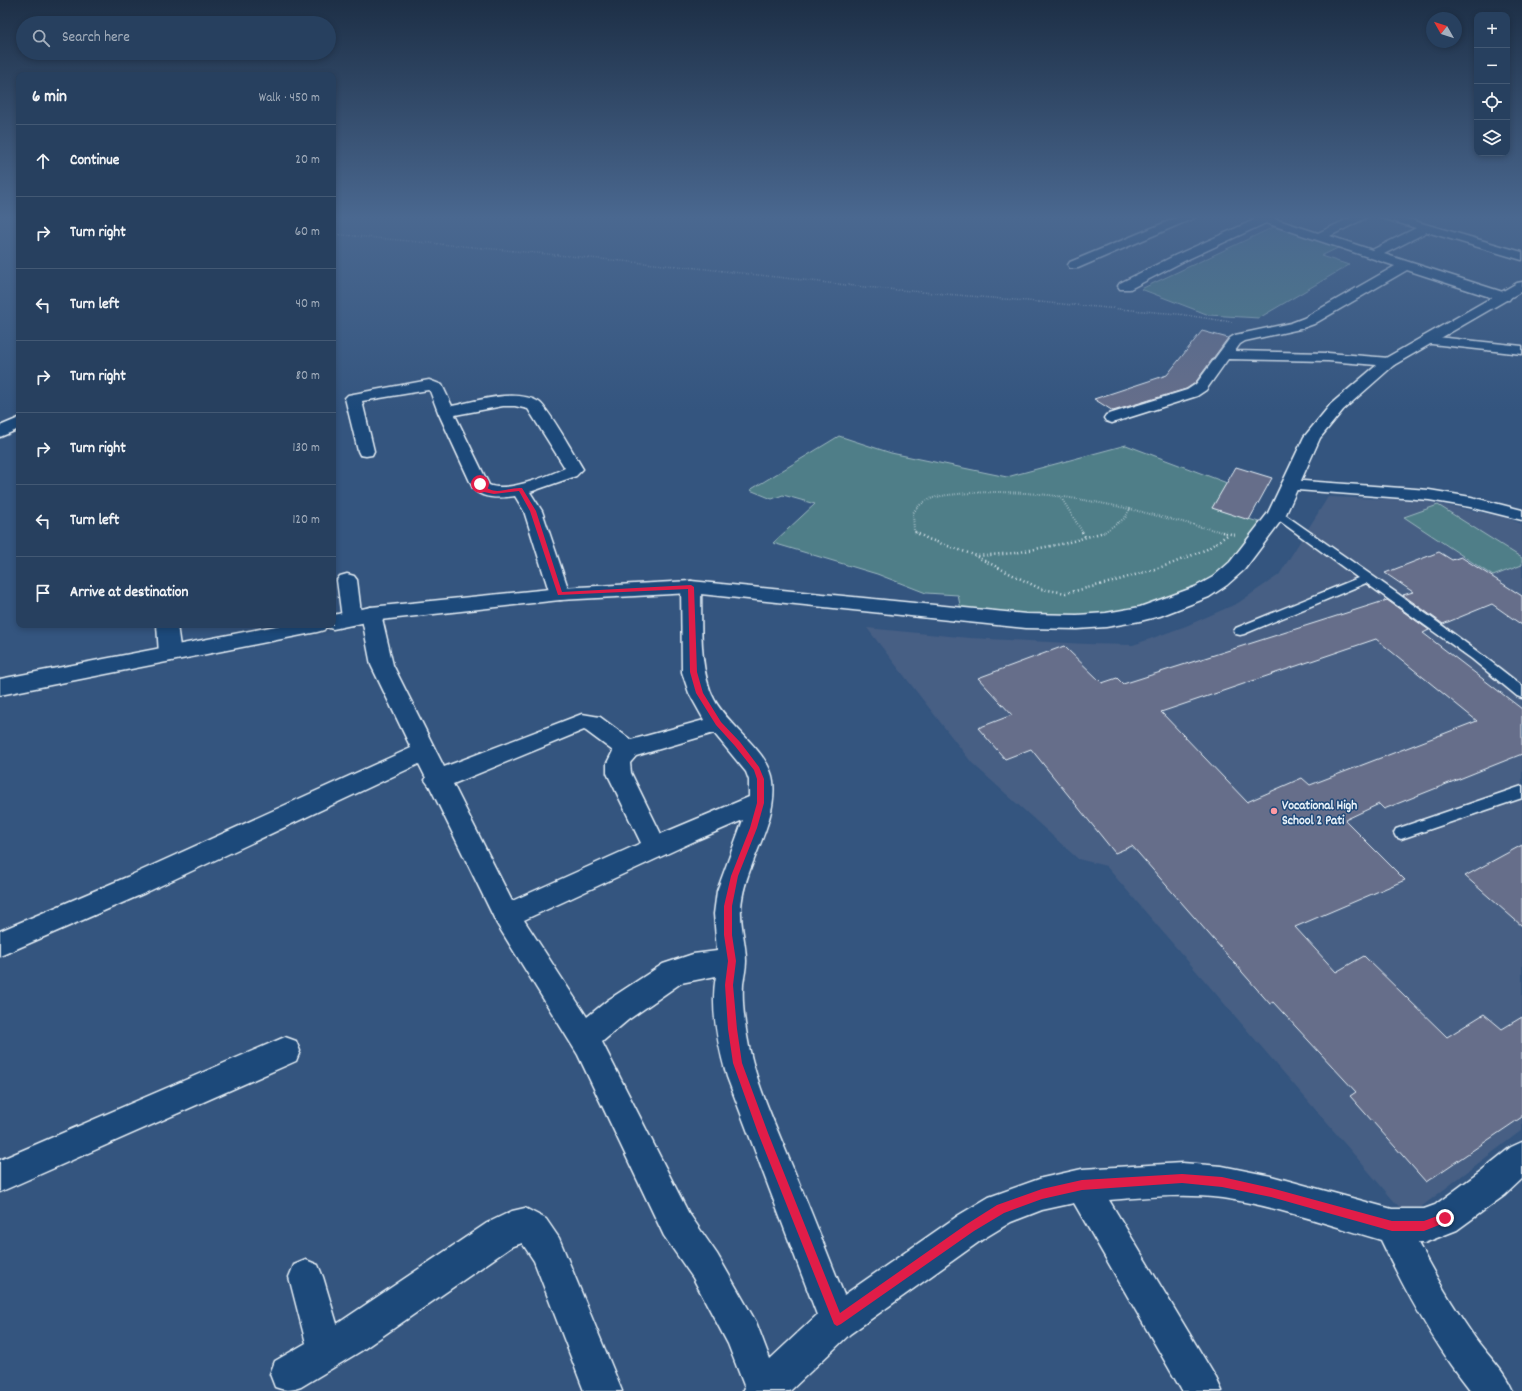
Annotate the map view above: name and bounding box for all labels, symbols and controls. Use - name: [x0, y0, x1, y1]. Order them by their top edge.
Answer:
- north arrow: [1426, 12, 1462, 48]
- map controls: [1474, 12, 1510, 156]
- button: +: [1474, 12, 1510, 48]
- search box: [16, 16, 336, 60]
- icon: search: [30, 27, 52, 49]
- text: Search here: [62, 27, 130, 49]
- button: −: [1474, 48, 1510, 84]
- button: locate: [1474, 84, 1510, 120]
- text: 6 min: [32, 86, 67, 110]
- text: Walk · 450 m: [259, 89, 320, 108]
- button: layers: [1474, 120, 1510, 156]
- icon: ahead: [32, 150, 54, 172]
- text: Continue: [70, 150, 119, 172]
- text: 20 m: [295, 151, 320, 170]
- icon: right: [32, 222, 54, 244]
- text: Turn right: [70, 222, 126, 244]
- text: 60 m: [295, 223, 320, 242]
- icon: left: [32, 294, 54, 316]
- text: Turn left: [70, 294, 119, 316]
- text: 40 m: [296, 295, 320, 314]
- icon: right: [32, 366, 54, 388]
- text: Turn right: [70, 366, 126, 388]
- text: 80 m: [296, 367, 320, 386]
- icon: right: [32, 438, 54, 460]
- text: Turn right: [70, 438, 126, 460]
- text: 130 m: [292, 439, 320, 458]
- route start: [471, 475, 489, 493]
- icon: left: [32, 510, 54, 532]
- text: Turn left: [70, 510, 119, 532]
- text: 120 m: [292, 511, 320, 530]
- icon: arrive: [32, 582, 54, 604]
- text: Arrive at destination: [70, 582, 188, 604]
- place label: Vocational High School 2 Pati: [1282, 797, 1357, 831]
- marker: Vocational High School 2 Pati: [1269, 806, 1279, 816]
- route end: [1436, 1209, 1454, 1227]

